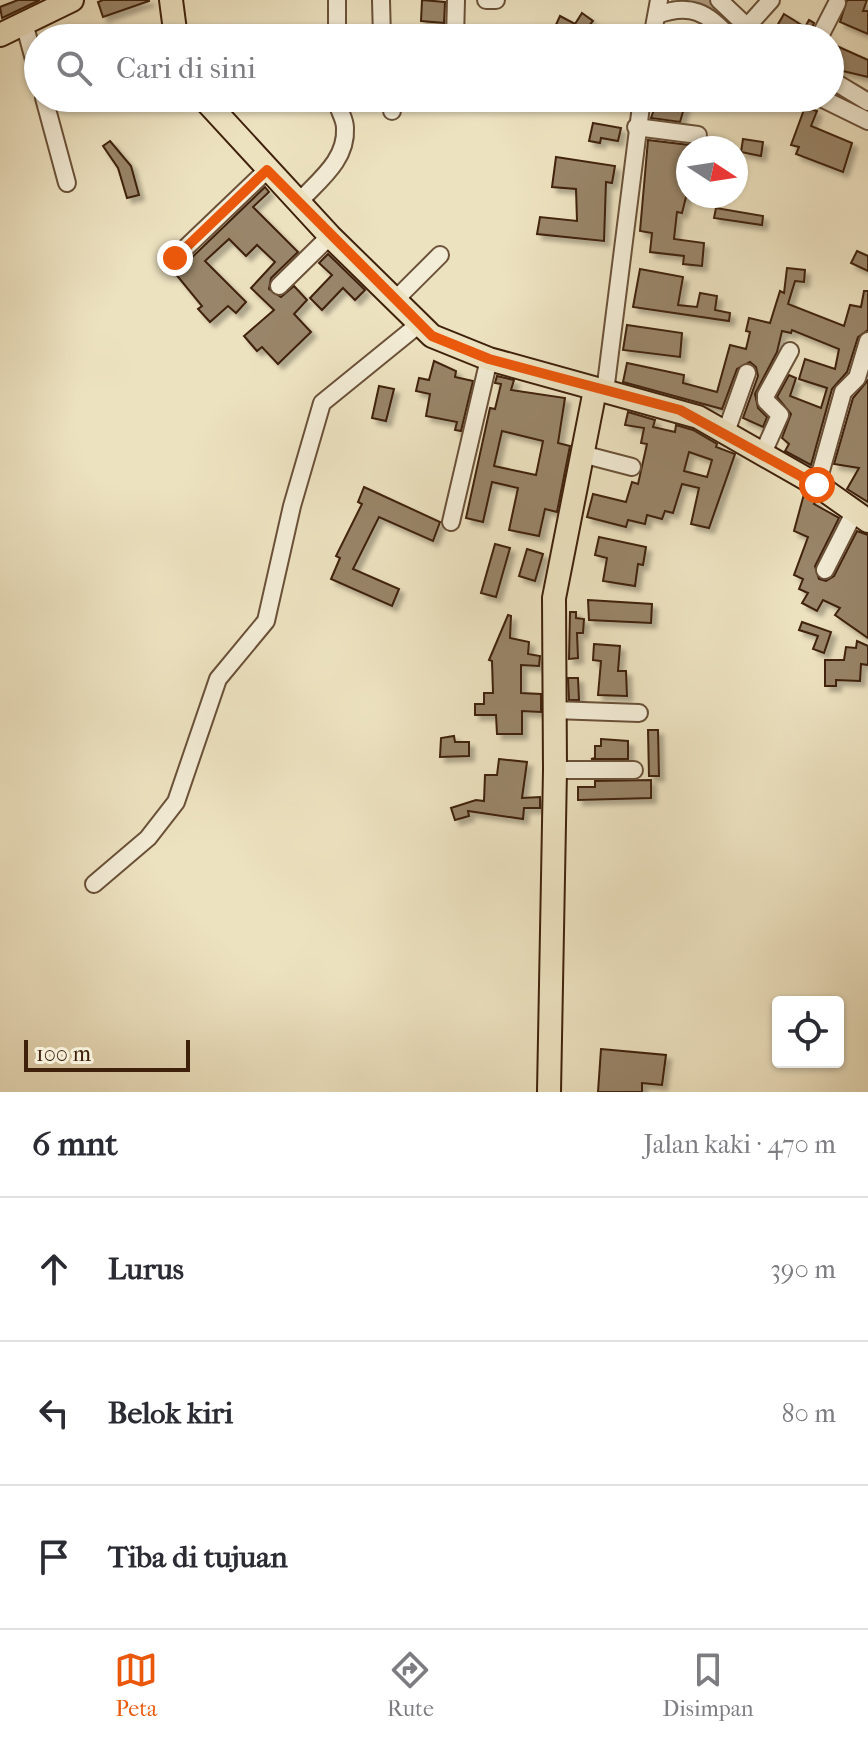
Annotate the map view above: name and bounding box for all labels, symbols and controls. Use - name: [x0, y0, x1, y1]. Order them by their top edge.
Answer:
- search box: [24, 24, 844, 112]
- icon: search: [52, 46, 96, 90]
- text: Cari di sini: [116, 51, 256, 86]
- north arrow: [676, 136, 748, 208]
- route end: [157, 240, 193, 276]
- route start: [799, 467, 835, 503]
- map controls: [772, 996, 844, 1068]
- button: locate: [772, 996, 844, 1068]
- scale bar: [24, 1036, 190, 1072]
- text: 100 m: [36, 1041, 91, 1067]
- text: 6 mnt: [32, 1124, 118, 1164]
- text: Jalan kaki · 470 m: [643, 1129, 836, 1160]
- icon: ahead: [32, 1247, 76, 1291]
- text: Lurus: [108, 1252, 184, 1287]
- text: 390 m: [770, 1254, 836, 1285]
- icon: left: [32, 1391, 76, 1435]
- text: Belok kiri: [108, 1396, 233, 1431]
- text: 80 m: [781, 1398, 836, 1429]
- icon: arrive: [32, 1535, 76, 1579]
- text: Tiba di tujuan: [108, 1540, 288, 1575]
- tab: Peta: [114, 1648, 158, 1722]
- tab: Rute: [387, 1648, 434, 1722]
- tab: Disimpan: [663, 1648, 754, 1722]

